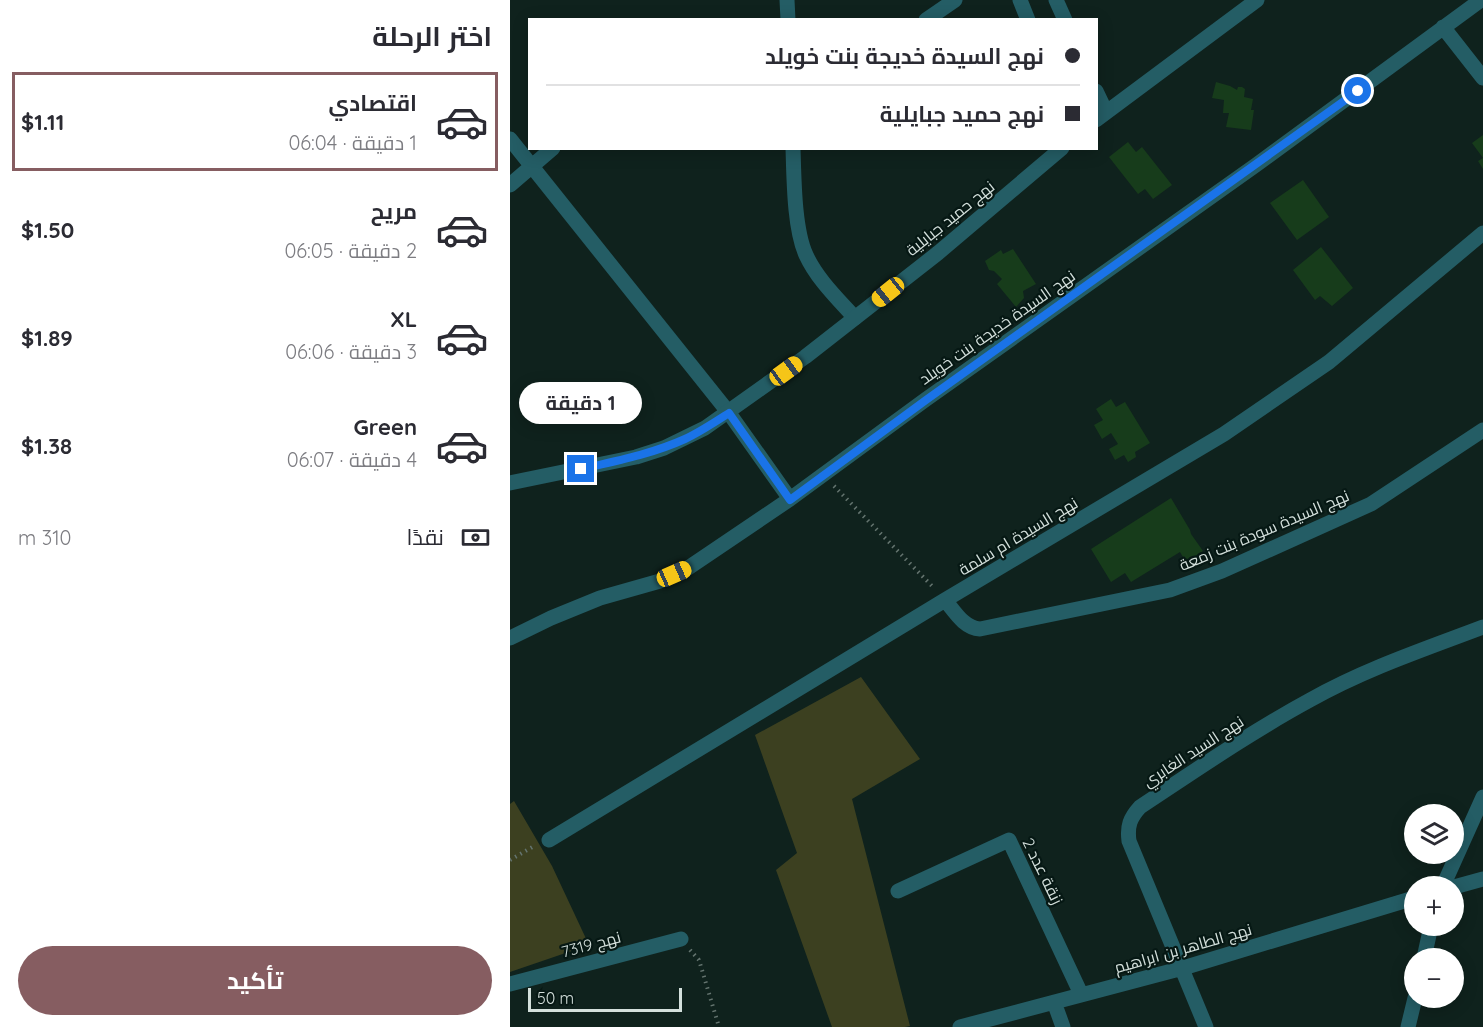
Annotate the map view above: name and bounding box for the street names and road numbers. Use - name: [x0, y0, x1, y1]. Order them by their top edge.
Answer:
- street label: نهج حميد جبايلية: [902, 176, 1000, 261]
- street label: نهج السيدة خديجة بنت خويلد: [915, 265, 1080, 390]
- street label: نهج السيدة سودة بنت زمعة: [1176, 485, 1353, 577]
- street label: نهج السيدة ام سلمة: [955, 493, 1082, 581]
- street label: نهج السيد الغابري: [1139, 711, 1249, 794]
- street label: زنقة عدد 2: [1018, 835, 1068, 907]
- street label: نهج الطاهر بن ابراهيم: [1112, 919, 1255, 979]
- street label: نهج 7319: [559, 926, 623, 963]

